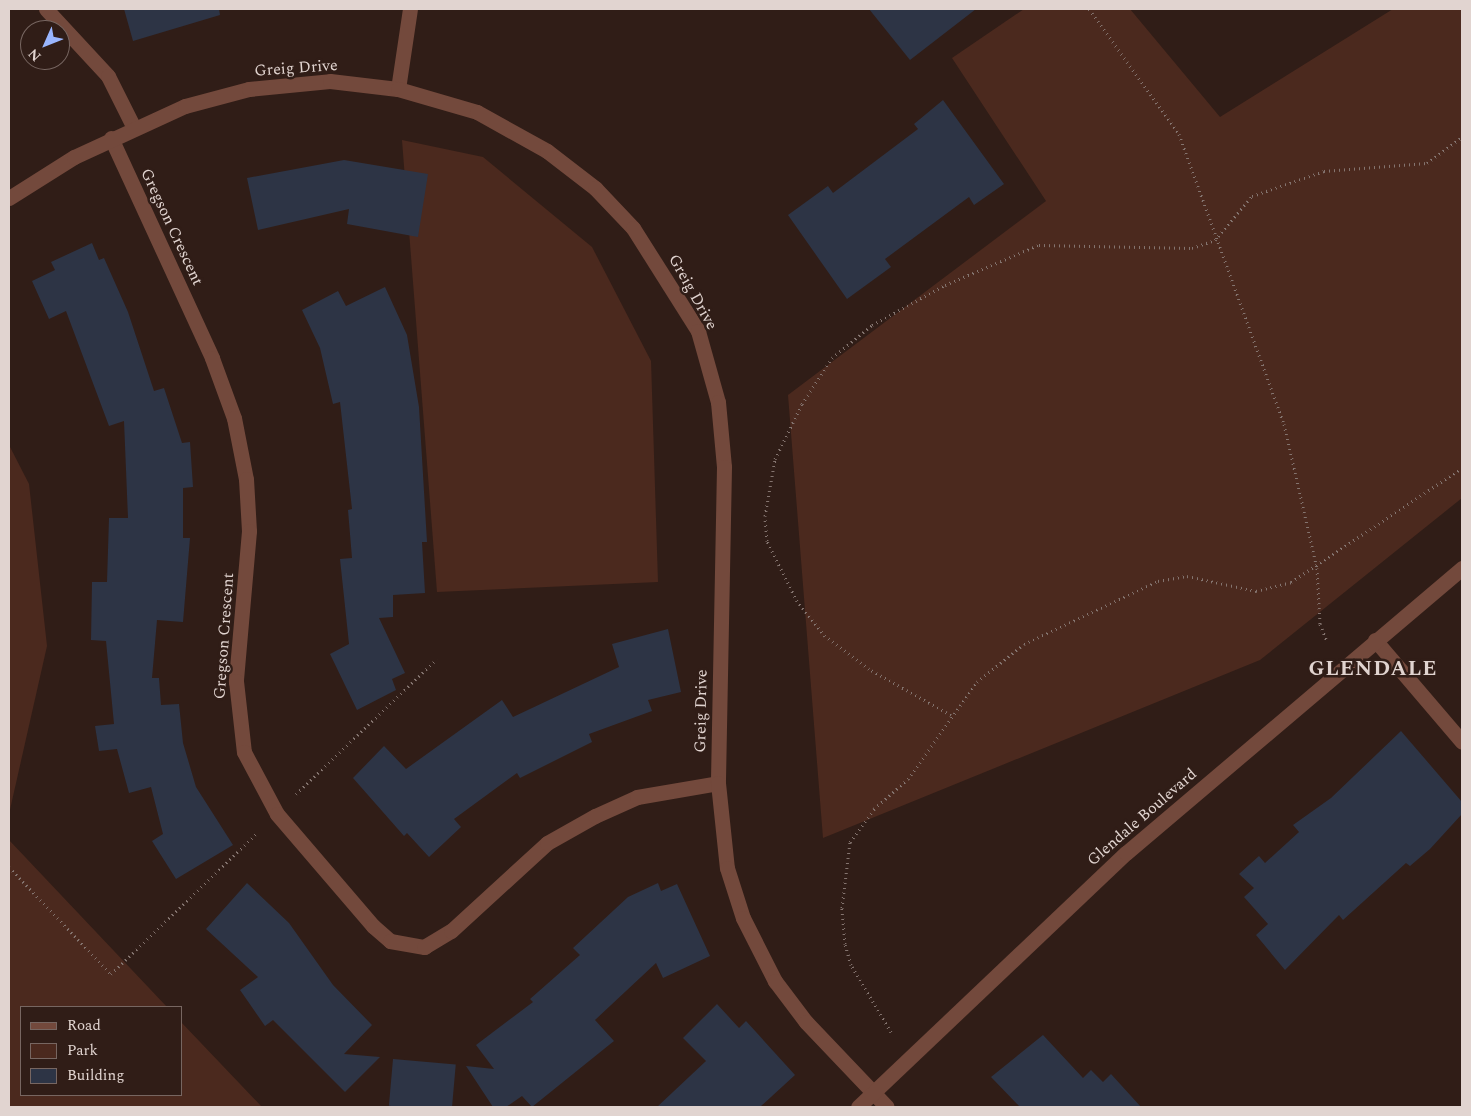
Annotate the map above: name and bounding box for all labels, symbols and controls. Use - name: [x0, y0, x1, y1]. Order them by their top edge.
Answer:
- north arrow: [20, 20, 70, 70]
- text: N: [23, 44, 46, 66]
- street label: Greig Drive: [254, 56, 338, 80]
- street label: Gregson Crescent: [136, 165, 208, 289]
- street label: Greig Drive: [664, 251, 722, 333]
- street label: Gregson Crescent: [210, 572, 238, 700]
- district label: GLENDALE: [1307, 656, 1439, 682]
- street label: Greig Drive: [691, 669, 711, 753]
- street label: Glendale Boulevard: [1083, 764, 1201, 870]
- legend: [20, 1006, 182, 1096]
- text: Road: [67, 1014, 101, 1037]
- text: Park: [67, 1039, 98, 1062]
- text: Building: [67, 1064, 124, 1087]

